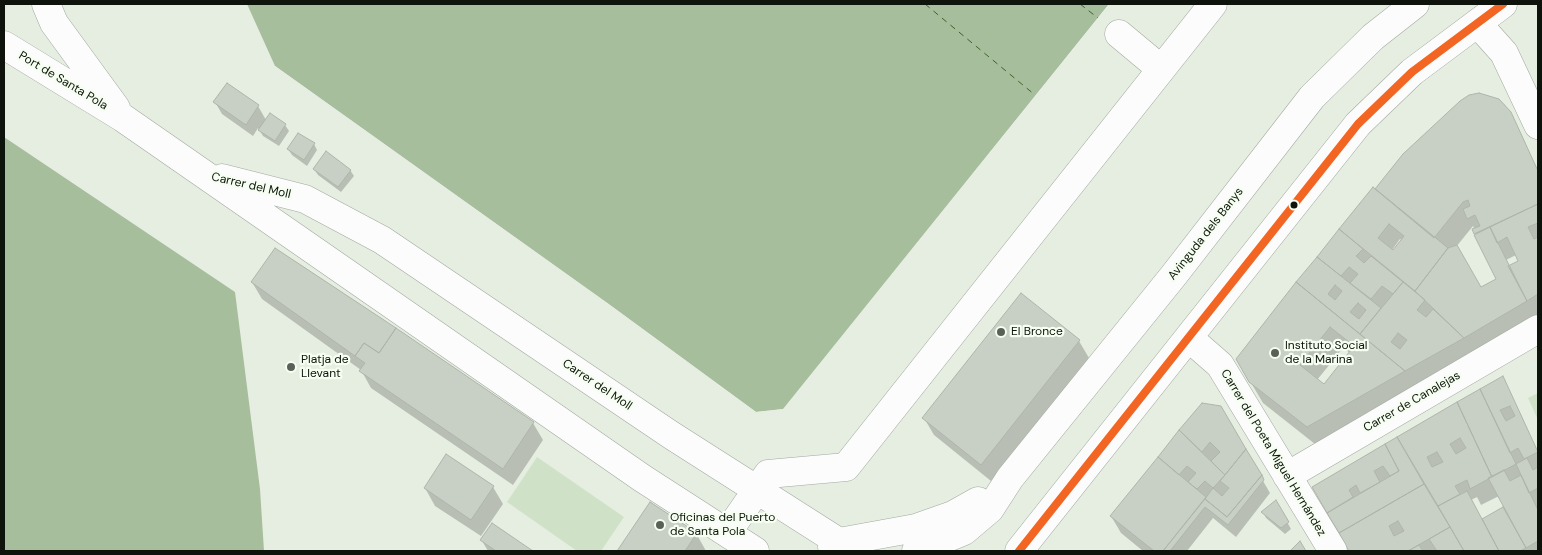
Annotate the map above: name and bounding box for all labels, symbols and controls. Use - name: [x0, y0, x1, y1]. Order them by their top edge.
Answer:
- street label: Port de Santa Pola: [16, 49, 110, 113]
- street label: Carrer del Moll: [210, 170, 292, 202]
- street label: Avinguda dels Banys: [1165, 185, 1247, 283]
- unlabelled marker: [1289, 200, 1299, 210]
- place label: El Bronce: [1011, 325, 1063, 339]
- marker: El Bronce: [995, 326, 1007, 338]
- place label: Instituto Social de la Marina: [1285, 339, 1367, 367]
- marker: Instituto Social de la Marina: [1269, 347, 1281, 359]
- place label: Platja de Llevant: [301, 353, 349, 381]
- street label: Carrer del Moll: [559, 356, 635, 414]
- marker: Platja de Llevant: [285, 361, 297, 373]
- street label: Carrer del Poeta Miguel Hernández: [1217, 367, 1329, 539]
- street label: Carrer de Canalejas: [1361, 368, 1463, 436]
- place label: Oficinas del Puerto de Santa Pola: [670, 511, 775, 539]
- marker: Oficinas del Puerto de Santa Pola: [654, 519, 666, 531]

